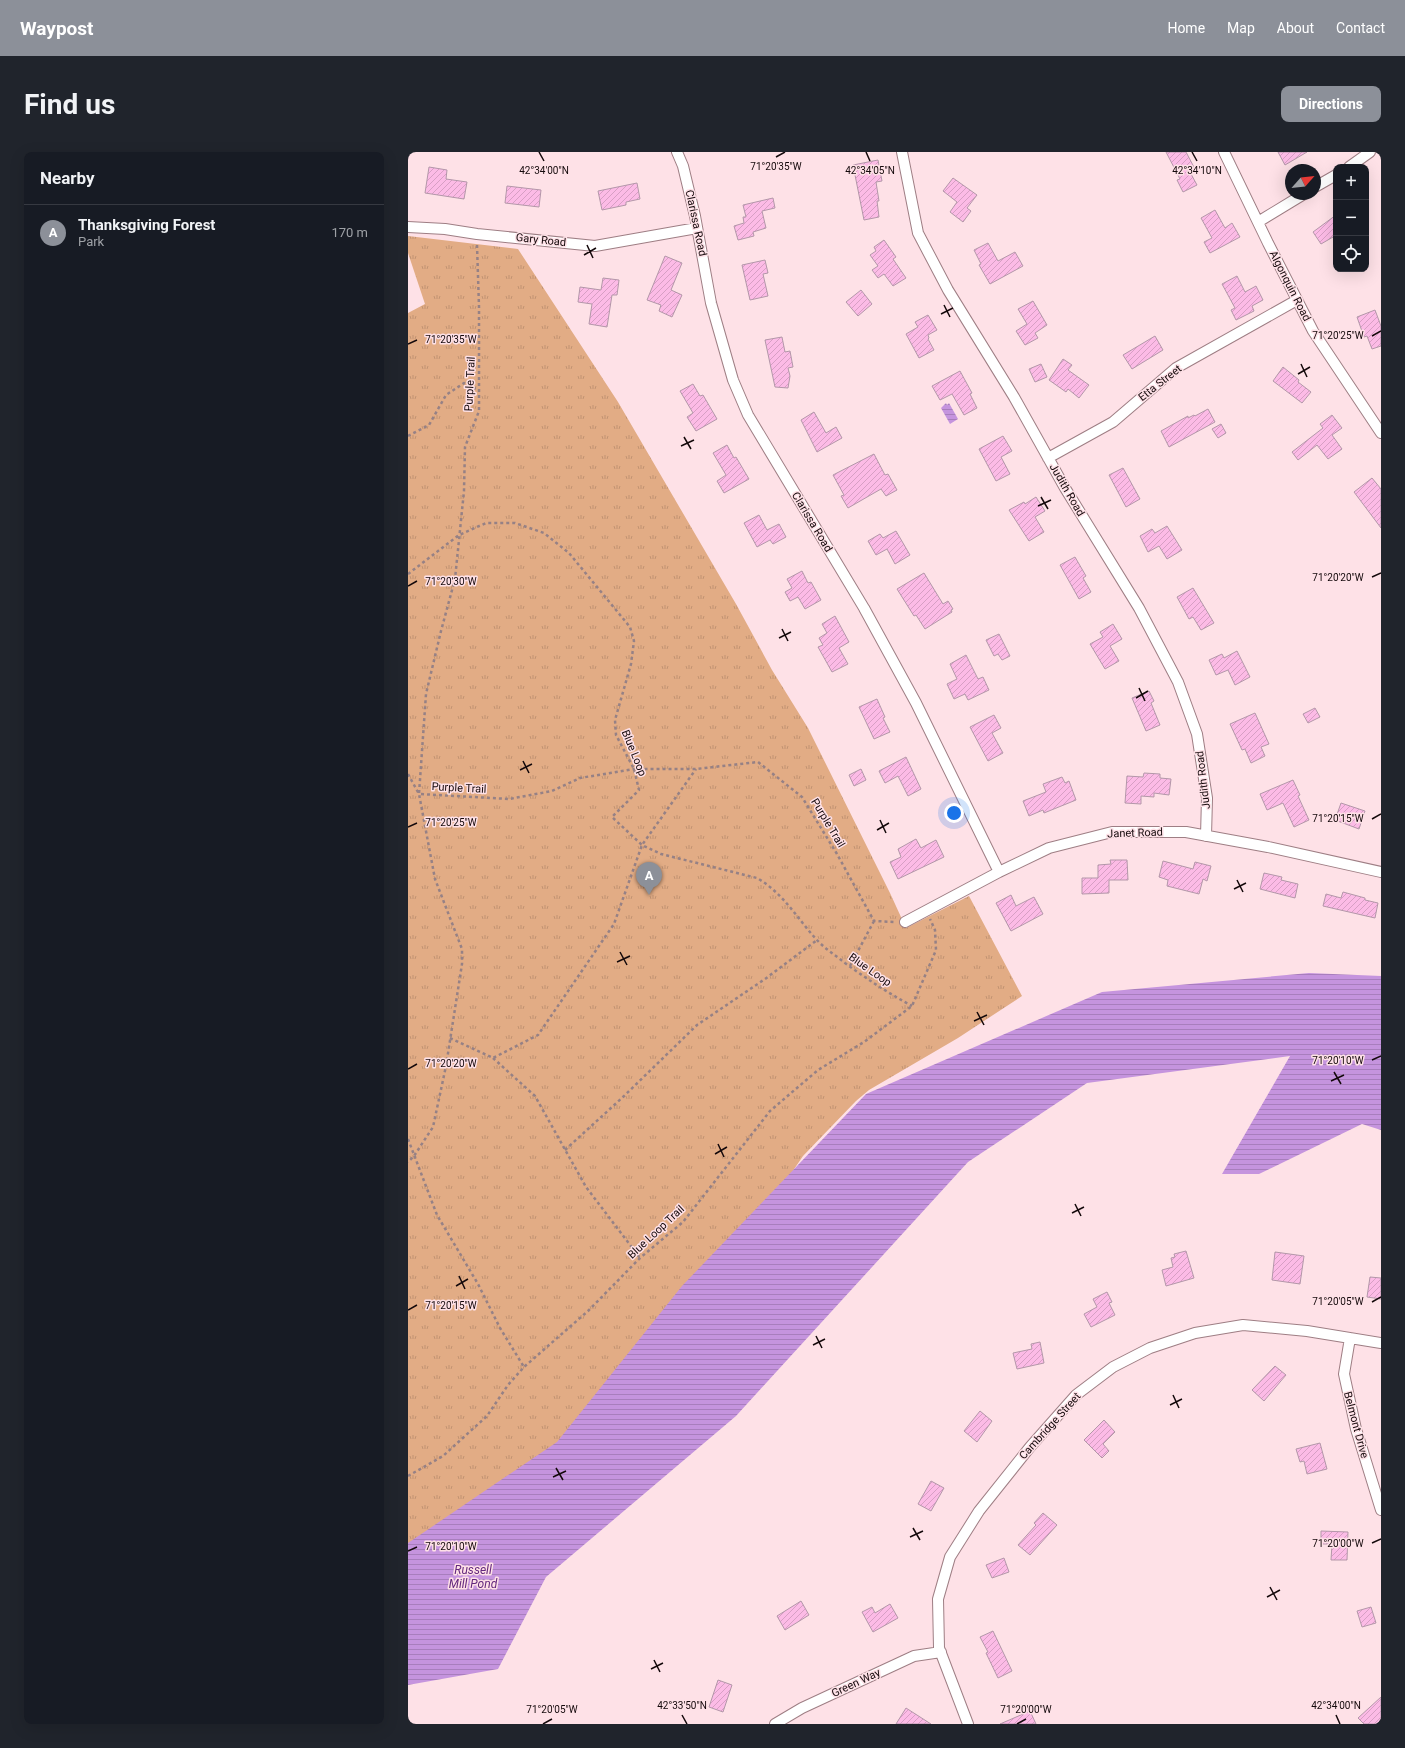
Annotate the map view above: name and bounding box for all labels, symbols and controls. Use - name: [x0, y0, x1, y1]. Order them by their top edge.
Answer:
- text: Waypost: [20, 17, 94, 40]
- text: Home: [1167, 20, 1205, 36]
- text: Map: [1227, 20, 1255, 36]
- text: About: [1277, 20, 1314, 36]
- text: Contact: [1336, 20, 1385, 36]
- button: Directions: [1281, 86, 1381, 122]
- text: Find us: [24, 88, 115, 121]
- text: 71°20'35"W: [750, 161, 802, 172]
- north arrow: [1285, 164, 1321, 200]
- map controls: [1333, 164, 1369, 272]
- button: +: [1333, 164, 1369, 200]
- text: 42°34'00"N: [519, 165, 569, 176]
- text: 42°34'05"N: [845, 165, 895, 176]
- text: 42°34'10"N: [1172, 165, 1222, 176]
- text: Nearby: [40, 168, 95, 188]
- street label: Clarissa Road: [683, 189, 709, 257]
- button: −: [1333, 200, 1369, 236]
- text: Thanksgiving Forest: [78, 216, 215, 234]
- text: A: [49, 225, 57, 240]
- text: 170 m: [331, 225, 368, 240]
- street label: Gary Road: [515, 231, 567, 249]
- text: Park: [78, 234, 104, 249]
- button: locate: [1333, 236, 1369, 272]
- street label: Algonquin Road: [1267, 249, 1313, 323]
- text: 71°20'25"W: [1312, 330, 1364, 341]
- text: 71°20'35"W: [425, 334, 477, 345]
- street label: Purple Trail: [462, 356, 478, 412]
- street label: Etta Street: [1136, 362, 1184, 404]
- street label: Judith Road: [1047, 461, 1087, 519]
- street label: Clarissa Road: [789, 490, 835, 554]
- text: 71°20'20"W: [1312, 572, 1364, 583]
- text: 71°20'30"W: [425, 576, 477, 587]
- street label: Blue Loop: [619, 728, 649, 778]
- street label: Judith Road: [1193, 750, 1213, 810]
- street label: Purple Trail: [431, 780, 487, 796]
- street label: Purple Trail: [808, 796, 848, 850]
- your location: [944, 803, 964, 823]
- text: 71°20'15"W: [1312, 813, 1364, 824]
- text: 71°20'25"W: [425, 817, 477, 828]
- street label: Janet Road: [1107, 826, 1163, 840]
- pin: A: [636, 862, 662, 895]
- street label: Blue Loop: [846, 951, 894, 989]
- text: 71°20'10"W: [1312, 1055, 1364, 1066]
- text: 71°20'20"W: [425, 1058, 477, 1069]
- street label: Blue Loop Trail: [625, 1203, 687, 1261]
- text: 71°20'05"W: [1312, 1296, 1364, 1307]
- text: 71°20'15"W: [425, 1300, 477, 1311]
- street label: Cambridge Street: [1017, 1390, 1084, 1462]
- street label: Belmont Drive: [1341, 1390, 1371, 1460]
- text: 71°20'00"W: [1312, 1538, 1364, 1549]
- text: 71°20'10"W: [425, 1541, 477, 1552]
- water label: Russell Mill Pond: [449, 1563, 498, 1591]
- street label: Green Way: [830, 1666, 883, 1700]
- text: 42°33'50"N: [657, 1700, 707, 1711]
- text: 42°34'00"N: [1311, 1700, 1361, 1711]
- text: 71°20'05"W: [526, 1704, 578, 1715]
- text: 71°20'00"W: [1000, 1704, 1052, 1715]

